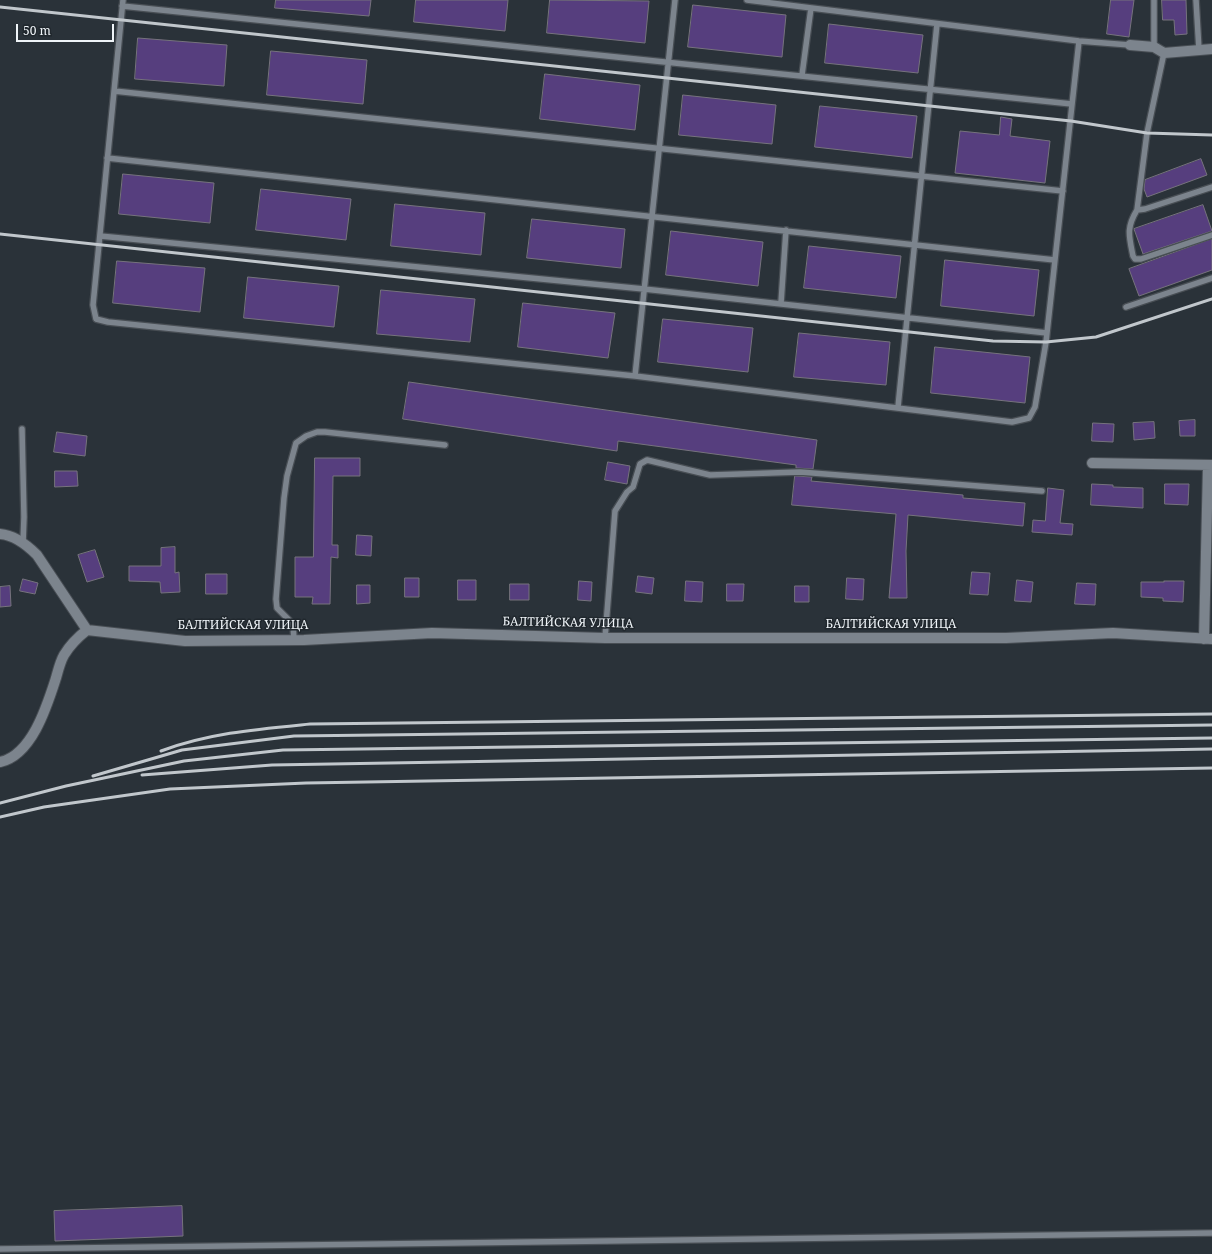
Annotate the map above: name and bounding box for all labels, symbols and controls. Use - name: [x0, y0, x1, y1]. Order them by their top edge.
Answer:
- scale bar: [18, 16, 116, 42]
- text: 50 m: [23, 22, 51, 39]
- street label: БАЛТИЙСКАЯ УЛИЦА: [502, 615, 634, 631]
- street label: БАЛТИЙСКАЯ УЛИЦА: [825, 618, 957, 632]
- street label: БАЛТИЙСКАЯ УЛИЦА: [177, 619, 309, 633]

